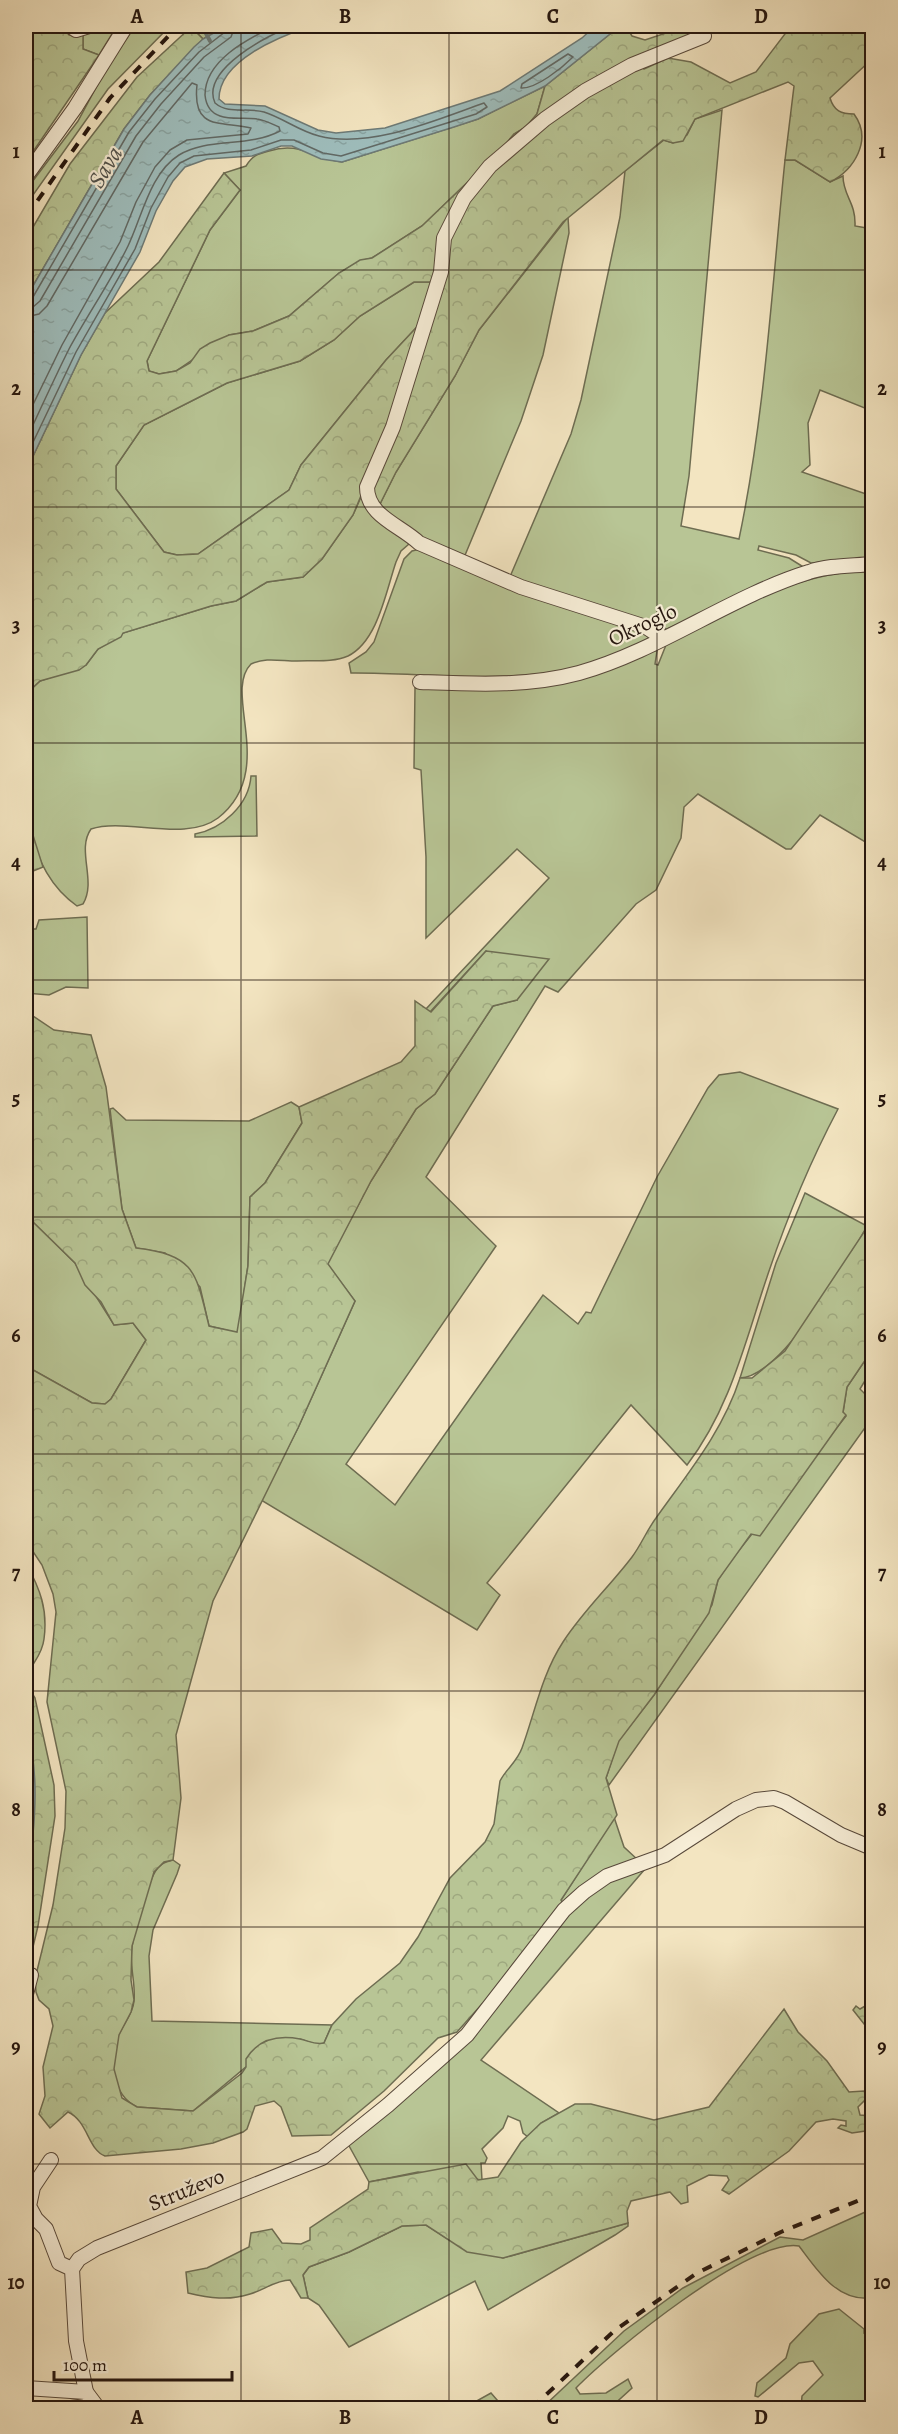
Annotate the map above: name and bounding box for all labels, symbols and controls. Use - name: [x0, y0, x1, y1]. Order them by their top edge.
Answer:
- text: A: [130, 3, 144, 30]
- text: B: [339, 3, 351, 30]
- text: C: [547, 3, 559, 30]
- text: D: [754, 3, 768, 30]
- text: 1: [12, 138, 20, 165]
- text: 1: [878, 138, 886, 165]
- water label: Sava: [80, 140, 130, 194]
- text: 2: [11, 375, 21, 402]
- text: 2: [877, 375, 887, 402]
- street label: Okroglo: [603, 596, 682, 654]
- text: 3: [12, 612, 20, 639]
- text: 3: [878, 612, 886, 639]
- text: 4: [11, 849, 21, 876]
- text: 4: [877, 849, 887, 876]
- text: 5: [12, 1085, 20, 1112]
- text: 5: [878, 1085, 886, 1112]
- text: 6: [11, 1322, 21, 1349]
- text: 6: [877, 1322, 887, 1349]
- text: 7: [12, 1559, 21, 1586]
- text: 7: [878, 1559, 887, 1586]
- text: 8: [11, 1796, 21, 1823]
- text: 8: [877, 1796, 887, 1823]
- text: 9: [11, 2033, 21, 2060]
- text: 9: [877, 2033, 887, 2060]
- street label: Struževo: [144, 2161, 229, 2219]
- text: 10: [7, 2269, 25, 2296]
- text: 10: [873, 2269, 891, 2296]
- scale bar: [54, 2344, 232, 2382]
- text: 100 m: [63, 2353, 107, 2377]
- text: A: [130, 2404, 144, 2431]
- text: B: [339, 2404, 351, 2431]
- text: C: [547, 2404, 559, 2431]
- text: D: [754, 2404, 768, 2431]

